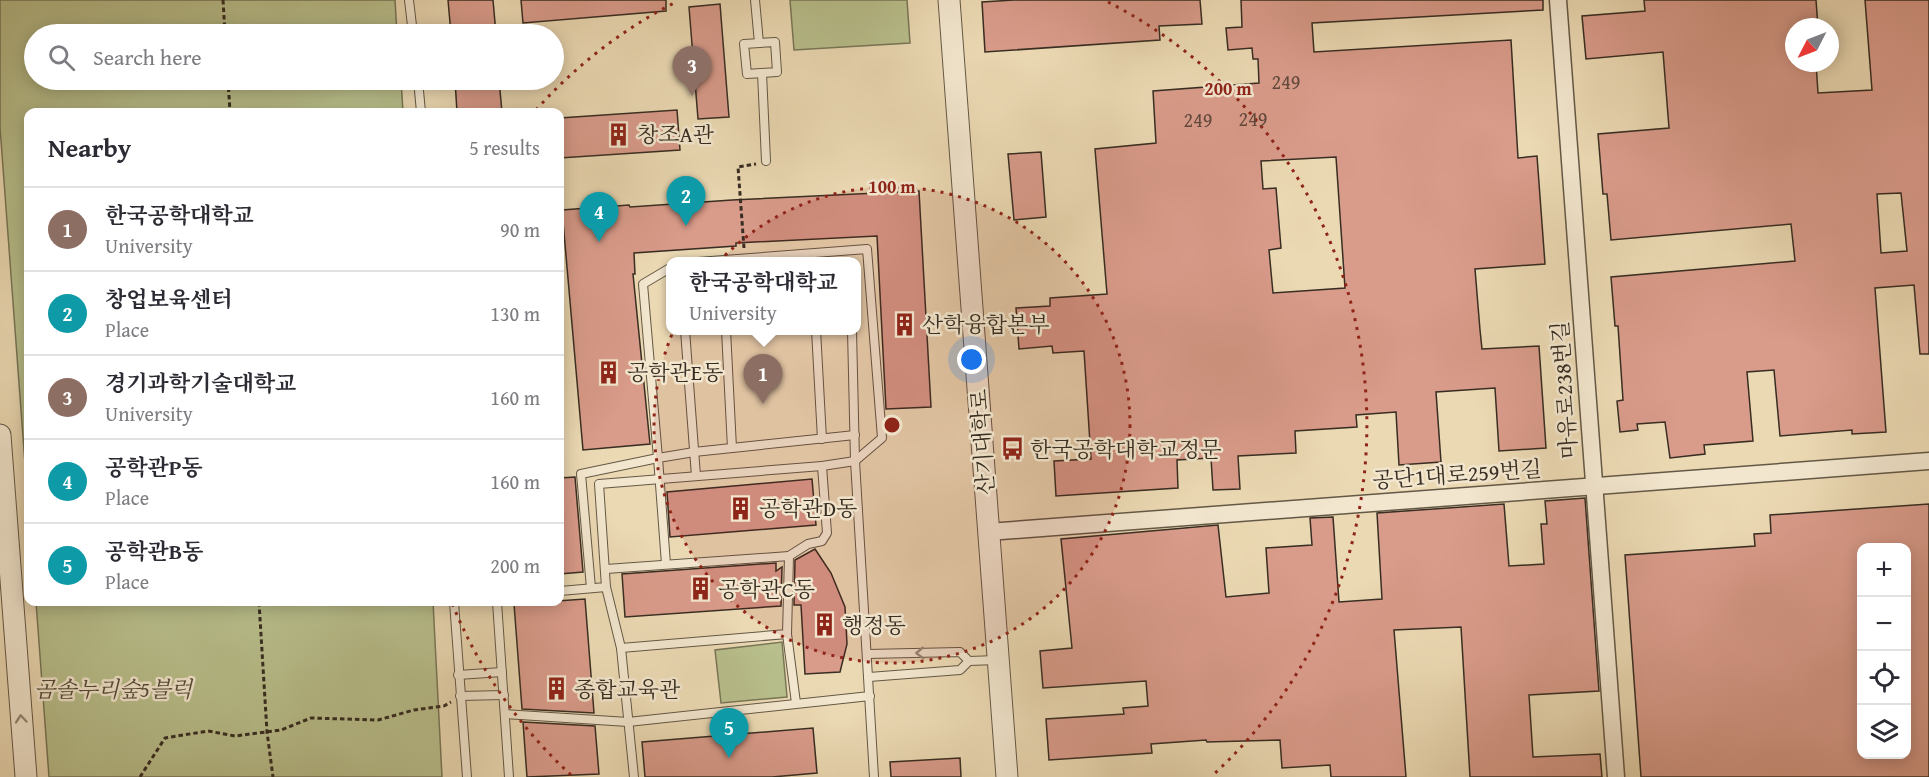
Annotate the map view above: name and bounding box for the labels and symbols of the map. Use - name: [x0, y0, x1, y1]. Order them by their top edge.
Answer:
- north arrow: [1785, 18, 1839, 72]
- pin: 3: [672, 46, 712, 96]
- house number: 249: [1272, 67, 1300, 96]
- text: 200 m: [1204, 75, 1252, 102]
- house number: 249: [1239, 104, 1267, 133]
- house number: 249: [1184, 105, 1212, 134]
- place label: 창조A관: [637, 118, 715, 150]
- building icon: 창조A관: [606, 121, 632, 147]
- text: 100 m: [868, 173, 916, 200]
- pin: 2: [666, 176, 706, 226]
- pin: 4: [580, 192, 618, 242]
- place label: 산학융합본부: [922, 308, 1050, 340]
- building icon: 산학융합본부: [891, 311, 917, 337]
- street label: 마유로238번길: [1543, 320, 1585, 460]
- your location: [957, 345, 986, 374]
- pin: 1: [744, 354, 783, 404]
- place label: 공학관E동: [627, 356, 723, 388]
- building icon: 공학관E동: [596, 359, 622, 385]
- street label: 산기대학로: [962, 388, 1002, 496]
- centre of rings: [882, 415, 902, 435]
- place label: 한국공학대학교정문: [1030, 433, 1221, 465]
- bus stop icon: 한국공학대학교정문: [999, 436, 1025, 462]
- street label: 공단1대로259번길: [1371, 452, 1543, 496]
- place label: 공학관D동: [759, 492, 857, 524]
- building icon: 공학관D동: [728, 495, 754, 521]
- place label: 공학관C동: [718, 573, 815, 605]
- building icon: 공학관C동: [687, 576, 713, 602]
- place label: 행정동: [842, 609, 906, 641]
- building icon: 행정동: [811, 612, 837, 638]
- one-way arrow: [916, 646, 925, 659]
- park label: 곰솔누리숲5블럭: [34, 673, 194, 705]
- place label: 종합교육관: [574, 673, 681, 705]
- building icon: 종합교육관: [543, 676, 569, 702]
- pin: 5: [710, 708, 748, 758]
- one-way arrow: [15, 714, 28, 723]

